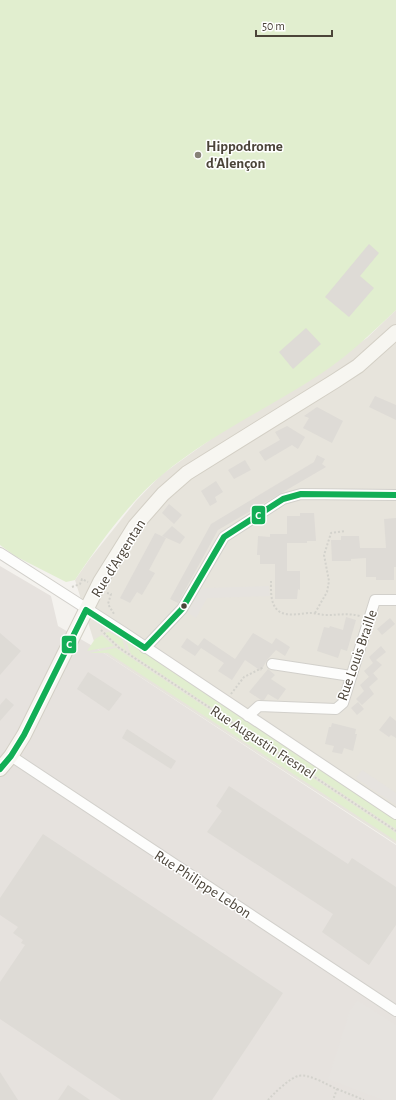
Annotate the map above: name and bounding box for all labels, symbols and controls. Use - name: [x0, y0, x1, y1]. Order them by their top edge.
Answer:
- scale bar: [256, 12, 332, 38]
- text: 50 m: [262, 20, 285, 32]
- place label: Hippodrome d'Alençon: [206, 139, 283, 171]
- marker: Hippodrome d'Alençon: [193, 150, 203, 160]
- line badge: C: [251, 505, 266, 525]
- text: C: [255, 510, 261, 521]
- street label: Rue d'Argentan: [88, 517, 148, 600]
- unlabelled marker: [179, 601, 189, 611]
- street label: Rue Louis Braille: [335, 608, 380, 703]
- line badge: C: [61, 635, 77, 654]
- text: C: [66, 639, 72, 650]
- street label: Rue Augustin Fresnel: [208, 703, 318, 782]
- street label: Rue Philippe Lebon: [152, 848, 254, 921]

